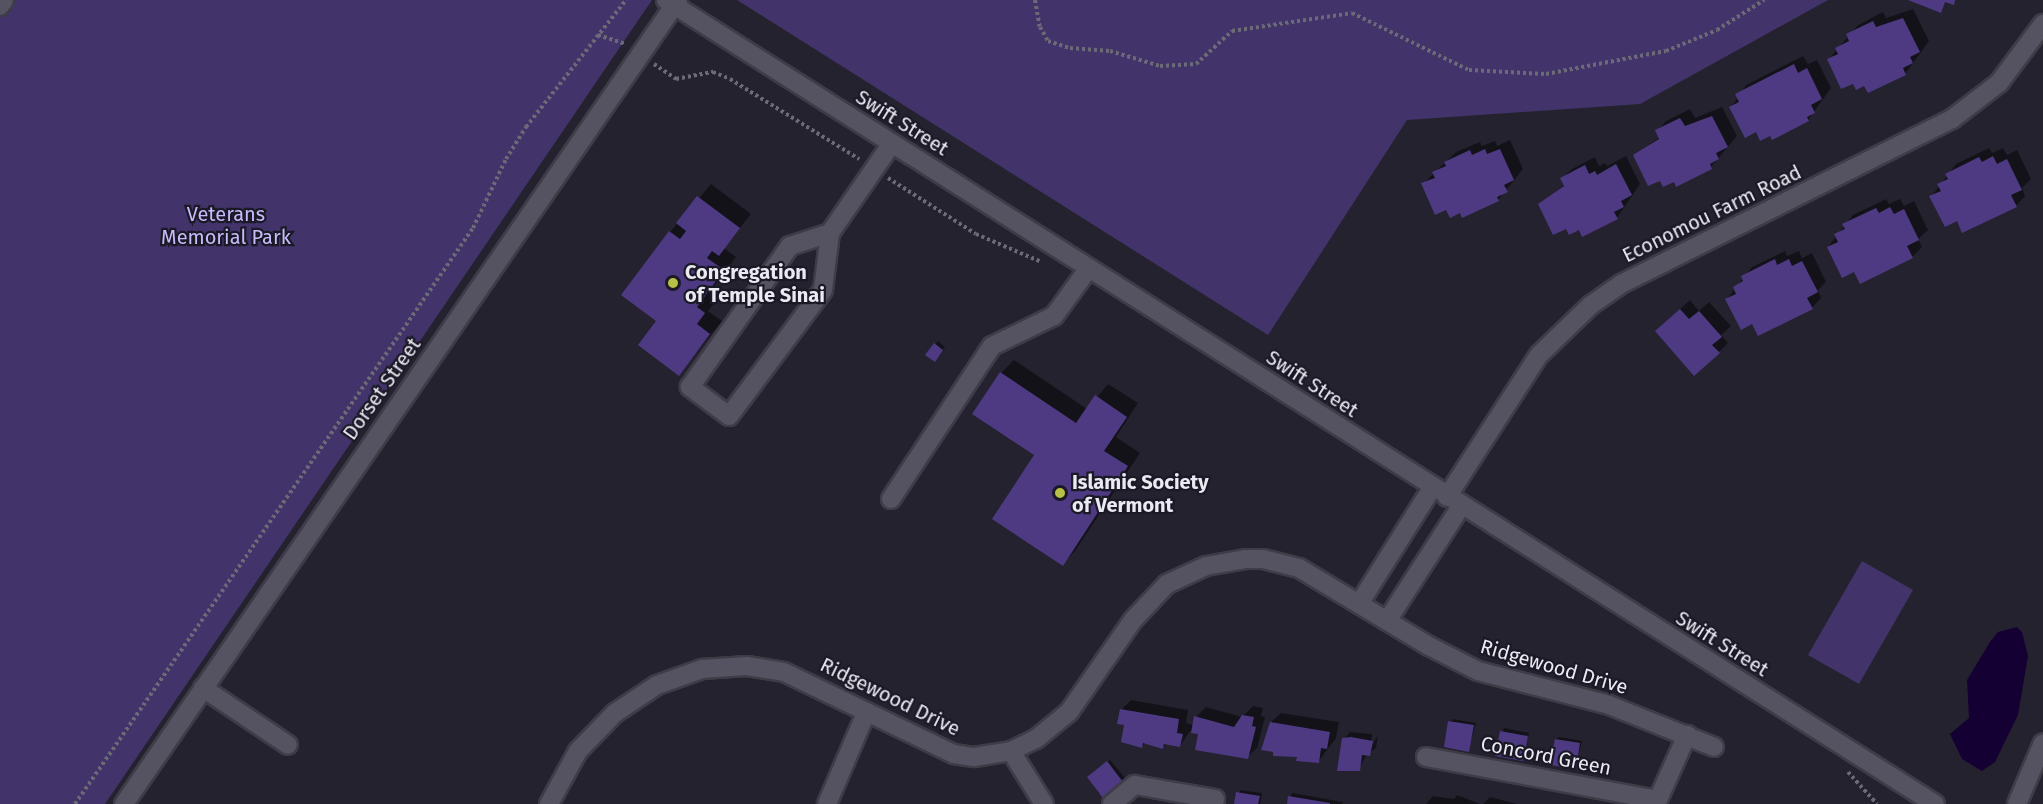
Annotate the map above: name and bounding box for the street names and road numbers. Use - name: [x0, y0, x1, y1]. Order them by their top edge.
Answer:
- street label: Swift Street: [851, 85, 953, 161]
- street label: Economou Farm Road: [1619, 160, 1805, 268]
- street label: Dorset Street: [338, 333, 426, 445]
- street label: Swift Street: [1262, 346, 1362, 422]
- street label: Swift Street: [1671, 606, 1773, 682]
- street label: Ridgewood Drive: [1477, 634, 1631, 700]
- street label: Ridgewood Drive: [816, 653, 964, 741]
- street label: Concord Green: [1479, 732, 1613, 780]

